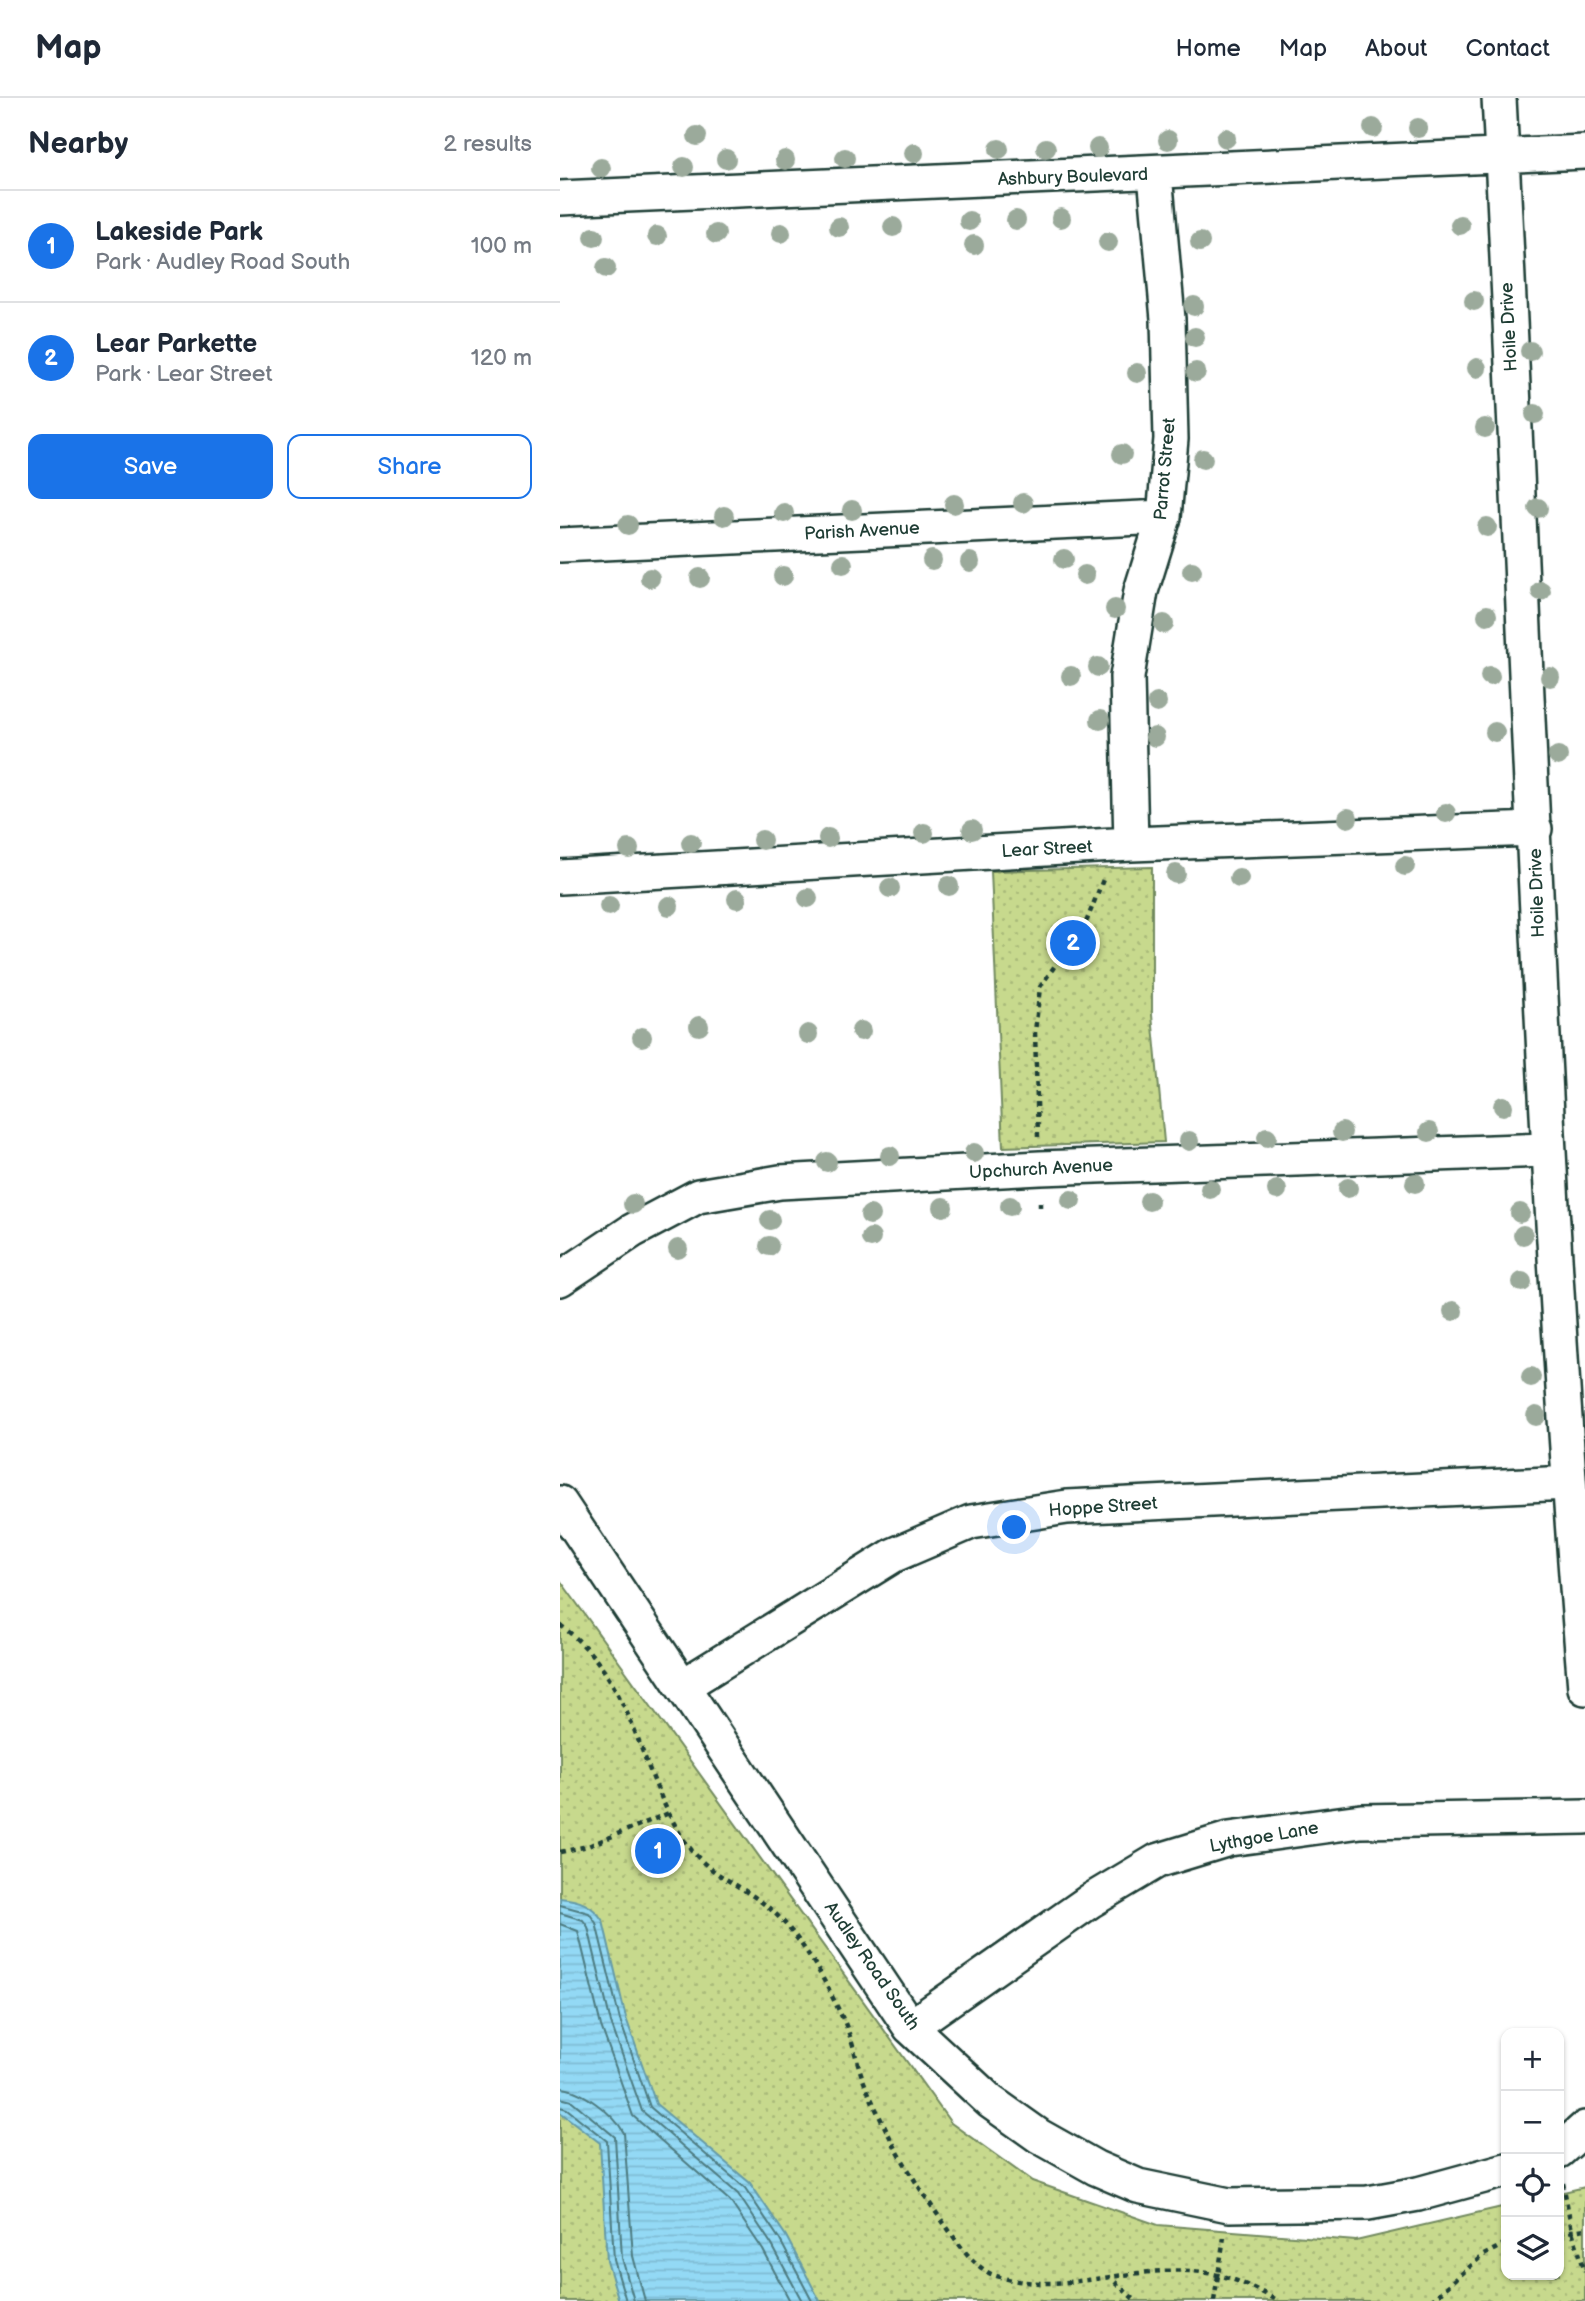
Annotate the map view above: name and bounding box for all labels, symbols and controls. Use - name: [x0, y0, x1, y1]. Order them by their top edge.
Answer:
- text: Map: [35, 28, 101, 68]
- text: Home: [1176, 34, 1241, 63]
- text: Map: [1279, 34, 1327, 63]
- text: About: [1365, 34, 1427, 63]
- text: Contact: [1465, 34, 1550, 63]
- text: Nearby: [28, 126, 128, 162]
- text: 2 results: [443, 130, 532, 158]
- street label: Ashbury Boulevard: [997, 164, 1149, 190]
- text: Lakeside Park: [95, 217, 263, 248]
- text: 1: [46, 232, 56, 260]
- text: 100 m: [471, 232, 532, 260]
- text: Park · Audley Road South: [95, 248, 350, 276]
- street label: Hoile Drive: [1496, 282, 1522, 372]
- text: Lear Parkette: [95, 329, 257, 360]
- text: 2: [44, 344, 58, 372]
- text: 120 m: [471, 344, 532, 372]
- text: Park · Lear Street: [95, 360, 273, 388]
- street label: Parrot Street: [1150, 416, 1180, 521]
- button: Save: [28, 434, 273, 499]
- button: Share: [287, 434, 532, 499]
- street label: Parish Avenue: [804, 517, 921, 545]
- street label: Lear Street: [1001, 836, 1094, 862]
- street label: Hoile Drive: [1525, 848, 1549, 938]
- pin: 2: [1050, 917, 1096, 969]
- street label: Upchurch Avenue: [969, 1155, 1114, 1183]
- street label: Hoppe Street: [1048, 1493, 1158, 1521]
- your location: [997, 1510, 1031, 1544]
- street label: Lythgoe Lane: [1208, 1817, 1320, 1857]
- pin: 1: [635, 1825, 681, 1877]
- street label: Audley Road South: [820, 1898, 924, 2034]
- map controls: [1501, 2028, 1564, 2280]
- button: +: [1501, 2028, 1564, 2091]
- button: −: [1501, 2091, 1564, 2154]
- button: locate: [1501, 2154, 1564, 2217]
- button: layers: [1501, 2217, 1564, 2280]

